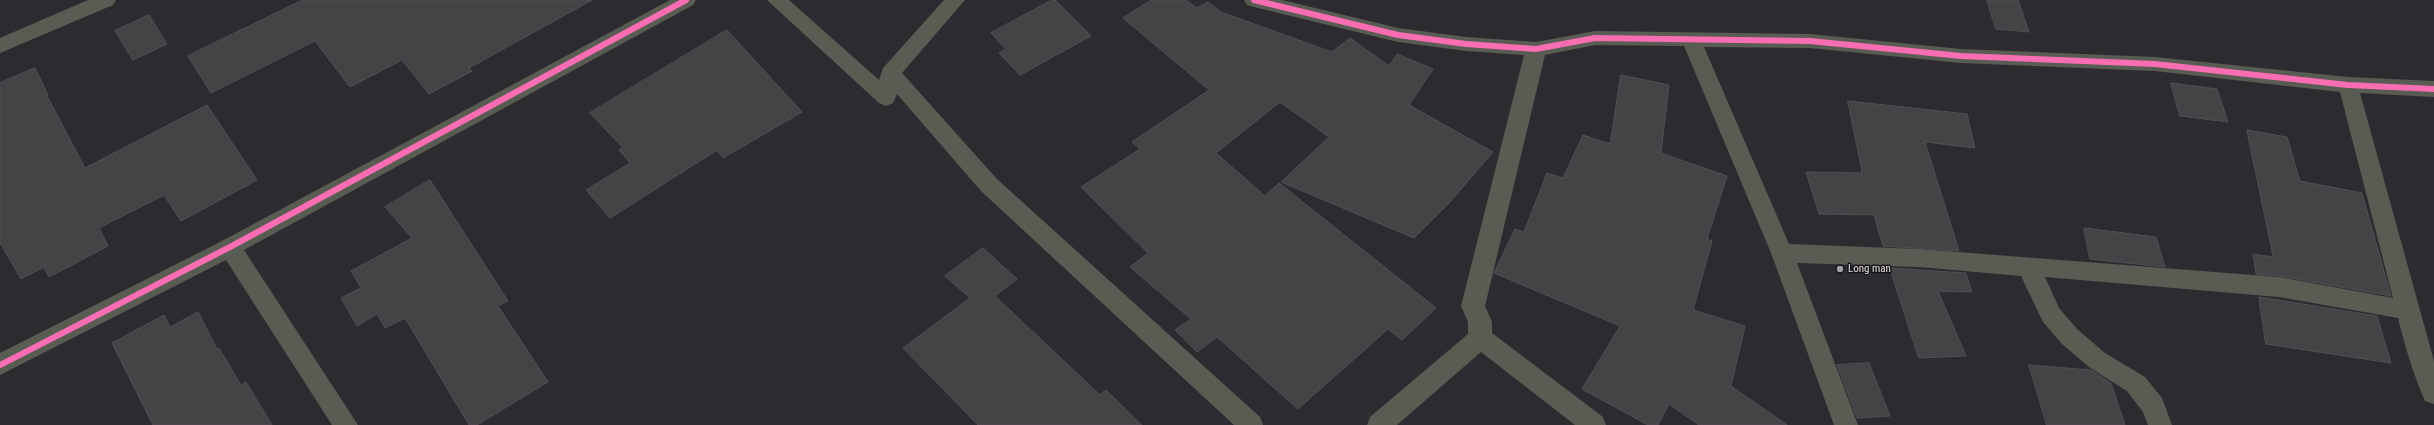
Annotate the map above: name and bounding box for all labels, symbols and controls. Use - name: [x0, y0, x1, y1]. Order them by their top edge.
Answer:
- place label: Long man: [1848, 262, 1891, 276]
- marker: Long man: [1835, 264, 1845, 274]

